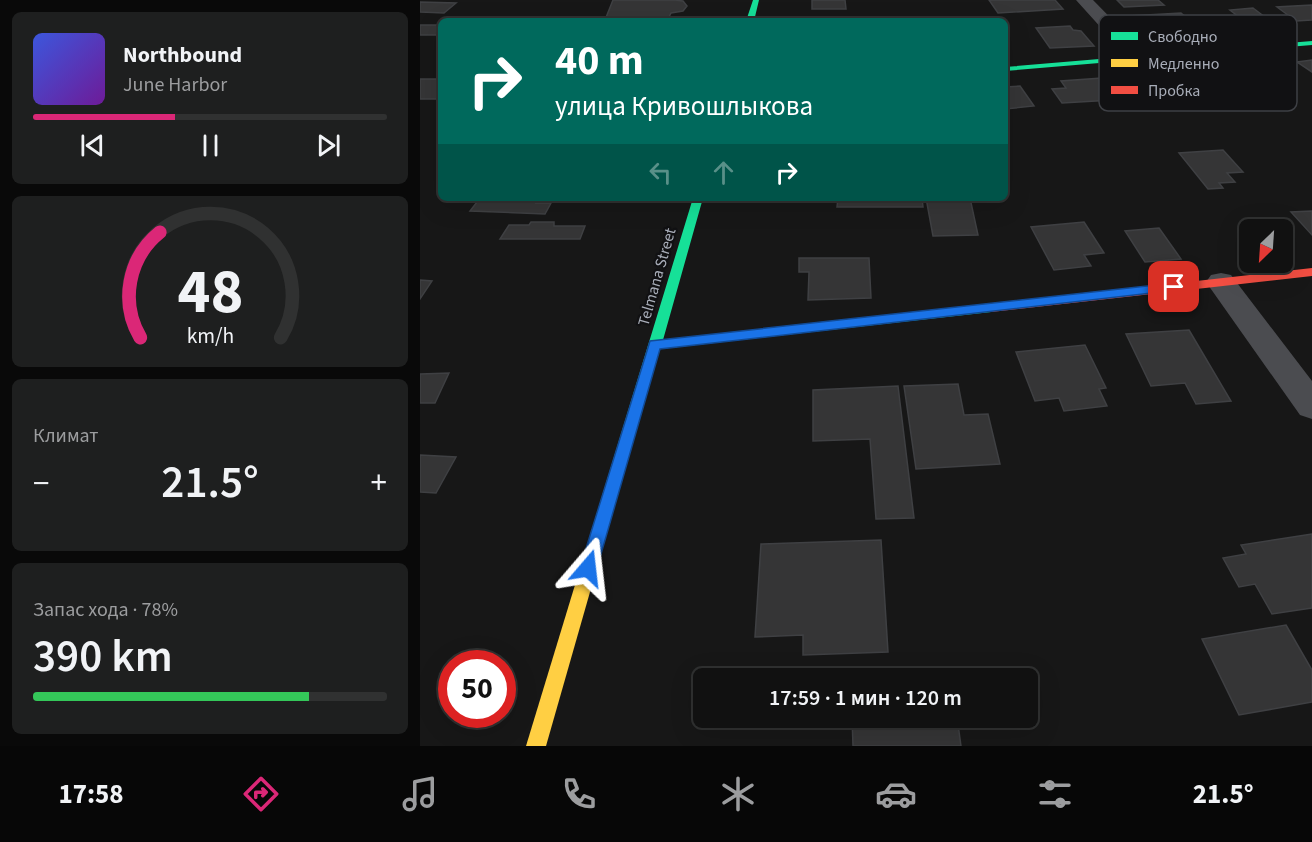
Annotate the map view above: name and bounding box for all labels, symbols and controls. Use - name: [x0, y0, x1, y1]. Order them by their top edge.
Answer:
- legend: [1099, 15, 1297, 111]
- text: Свободно: [1148, 26, 1218, 48]
- text: 40 m: [555, 31, 644, 91]
- text: Northbound: [123, 39, 242, 71]
- icon: right: [456, 42, 534, 120]
- text: Медленно: [1148, 53, 1219, 75]
- text: June Harbor: [123, 71, 227, 99]
- text: Пробка: [1148, 80, 1200, 102]
- text: улица Кривошлыкова: [555, 87, 813, 126]
- icon: previous: [76, 129, 109, 162]
- icon: pause: [194, 129, 227, 162]
- icon: next: [312, 129, 345, 162]
- icon: left: [644, 156, 677, 189]
- icon: ahead: [707, 156, 740, 189]
- icon: right: [770, 156, 803, 189]
- north arrow: [1239, 219, 1293, 273]
- map controls: [1239, 219, 1293, 273]
- street label: Telmana Street: [633, 225, 682, 329]
- text: 48: [177, 248, 243, 337]
- pin: [1148, 261, 1199, 312]
- icon: arrive: [1157, 270, 1190, 303]
- text: km/h: [186, 322, 234, 353]
- text: Климат: [33, 422, 99, 450]
- text: 21.5°: [161, 451, 259, 515]
- text: −: [33, 460, 49, 507]
- text: +: [371, 460, 387, 507]
- position arrow: [556, 536, 620, 600]
- text: Запас хода · 78%: [33, 596, 178, 624]
- text: 390 km: [33, 625, 173, 689]
- speed limit sign: 50: [438, 650, 516, 728]
- text: 17:59 · 1 мин · 120 m: [769, 682, 962, 714]
- icon: directions: [240, 773, 282, 815]
- icon: music: [399, 773, 441, 815]
- icon: phone: [558, 773, 600, 815]
- icon: climate: [717, 773, 759, 815]
- icon: car: [875, 773, 917, 815]
- icon: filters: [1034, 773, 1076, 815]
- text: 17:58: [58, 775, 124, 814]
- text: 21.5°: [1193, 775, 1254, 814]

